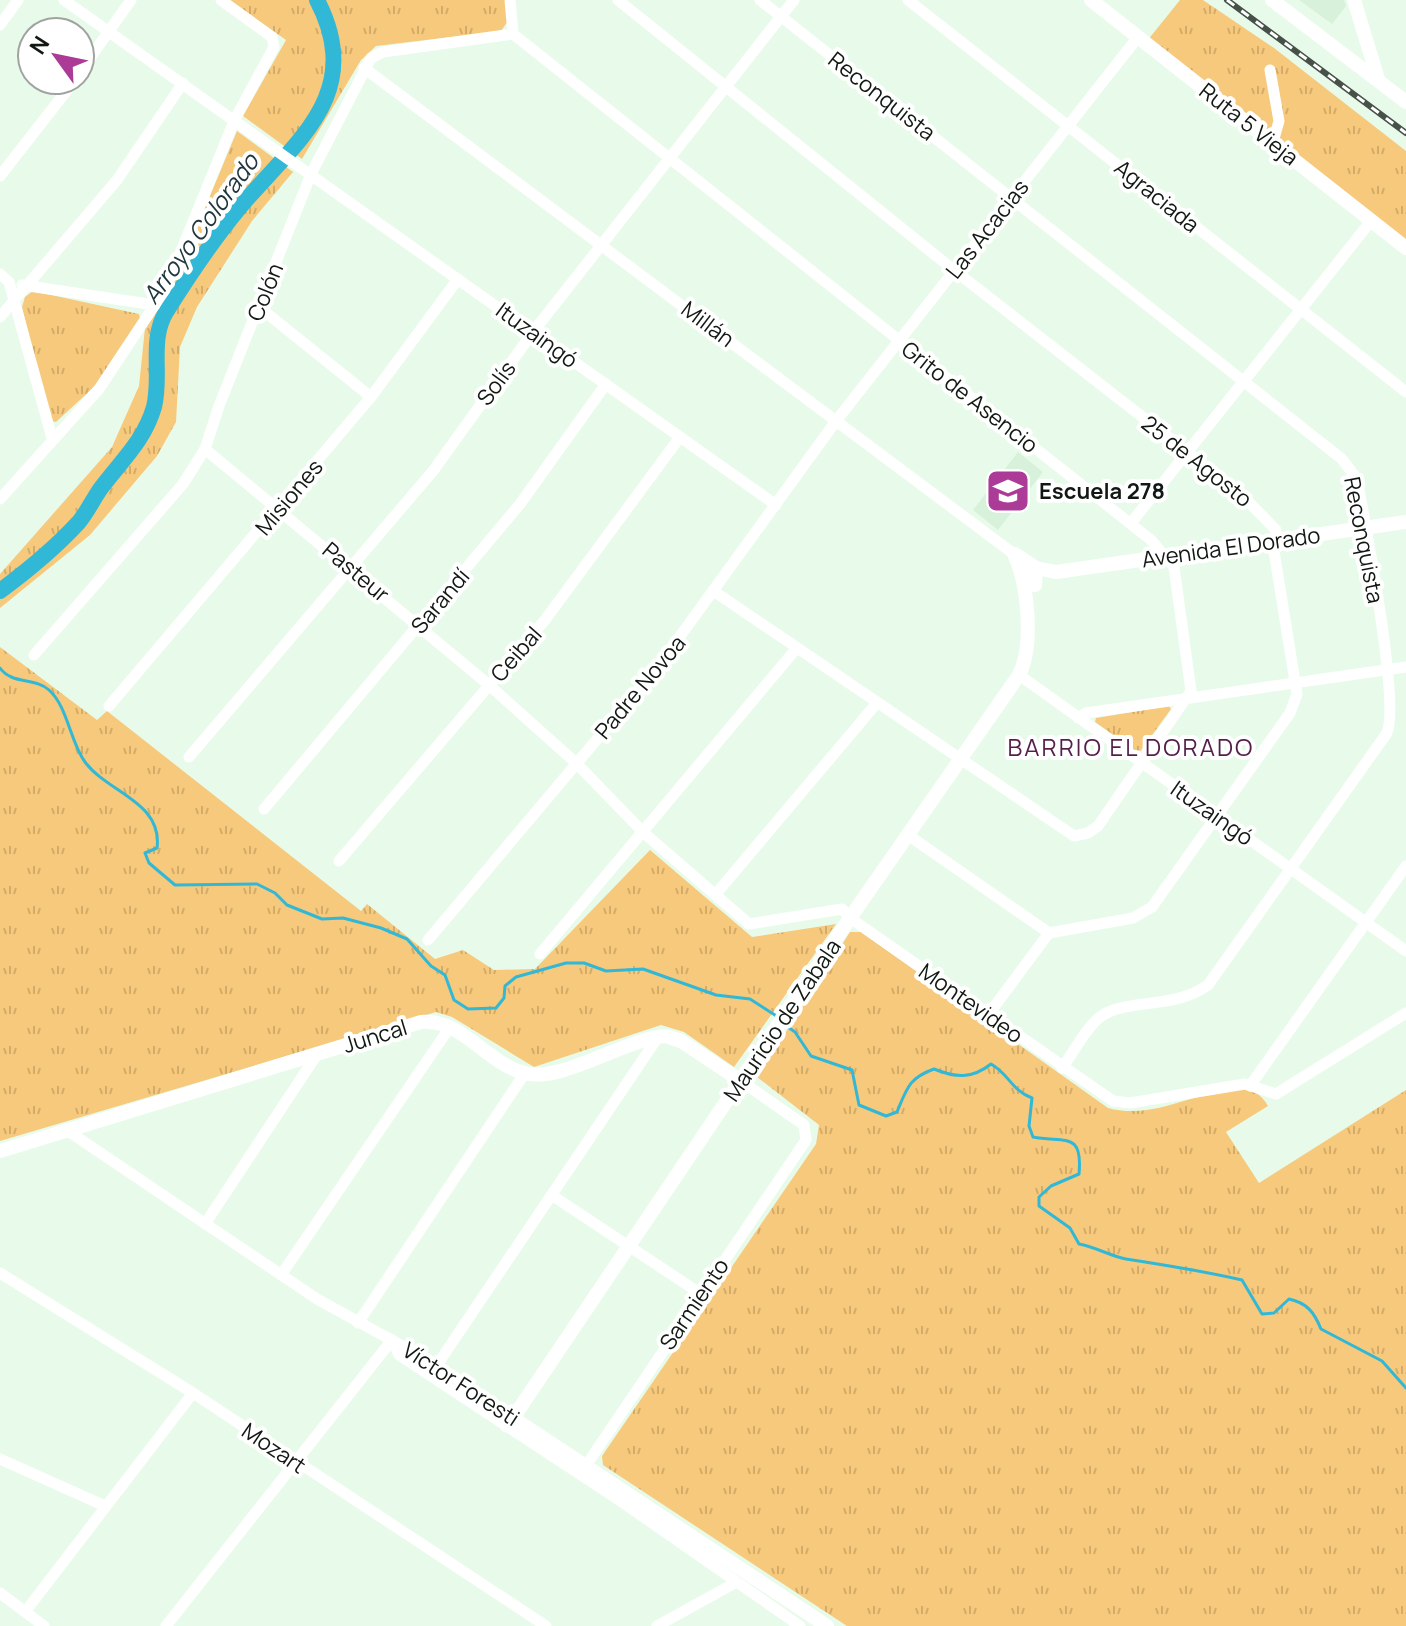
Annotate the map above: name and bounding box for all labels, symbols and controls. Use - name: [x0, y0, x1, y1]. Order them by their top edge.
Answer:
- north arrow: [16, 16, 96, 96]
- text: N: [22, 30, 56, 60]
- street label: Reconquista: [822, 45, 942, 147]
- street label: Ruta 5 Vieja: [1193, 76, 1305, 172]
- water label: Arroyo Colorado: [134, 145, 267, 310]
- street label: Agraciada: [1108, 153, 1206, 239]
- street label: Las Acacias: [939, 173, 1035, 285]
- street label: Colón: [240, 259, 290, 325]
- street label: Millán: [675, 294, 741, 354]
- street label: Ituzaingó: [490, 295, 584, 375]
- street label: Grito de Asencio: [895, 334, 1045, 460]
- street label: Solís: [470, 355, 522, 411]
- street label: 25 de Agosto: [1135, 408, 1259, 514]
- street label: Misiones: [248, 453, 330, 541]
- school or university icon: Escuela 278: [984, 467, 1032, 515]
- street label: Reconquista: [1337, 474, 1391, 606]
- place label: Escuela 278: [1039, 476, 1165, 506]
- street label: Avenida El Dorado: [1140, 520, 1322, 574]
- street label: Pasteur: [316, 535, 396, 609]
- street label: Sarandí: [404, 562, 476, 640]
- street label: Ceibal: [484, 620, 548, 688]
- street label: Padre Novoa: [588, 629, 692, 745]
- district label: BARRIO EL DORADO: [1008, 730, 1254, 763]
- street label: Ituzaingó: [1165, 774, 1259, 852]
- street label: Mauricio de Zabala: [716, 933, 848, 1107]
- street label: Montevideo: [913, 956, 1029, 1050]
- street label: Juncal: [339, 1012, 411, 1060]
- street label: Sarmiento: [652, 1252, 736, 1356]
- street label: Víctor Foresti: [397, 1335, 525, 1433]
- street label: Mozart: [236, 1416, 312, 1480]

